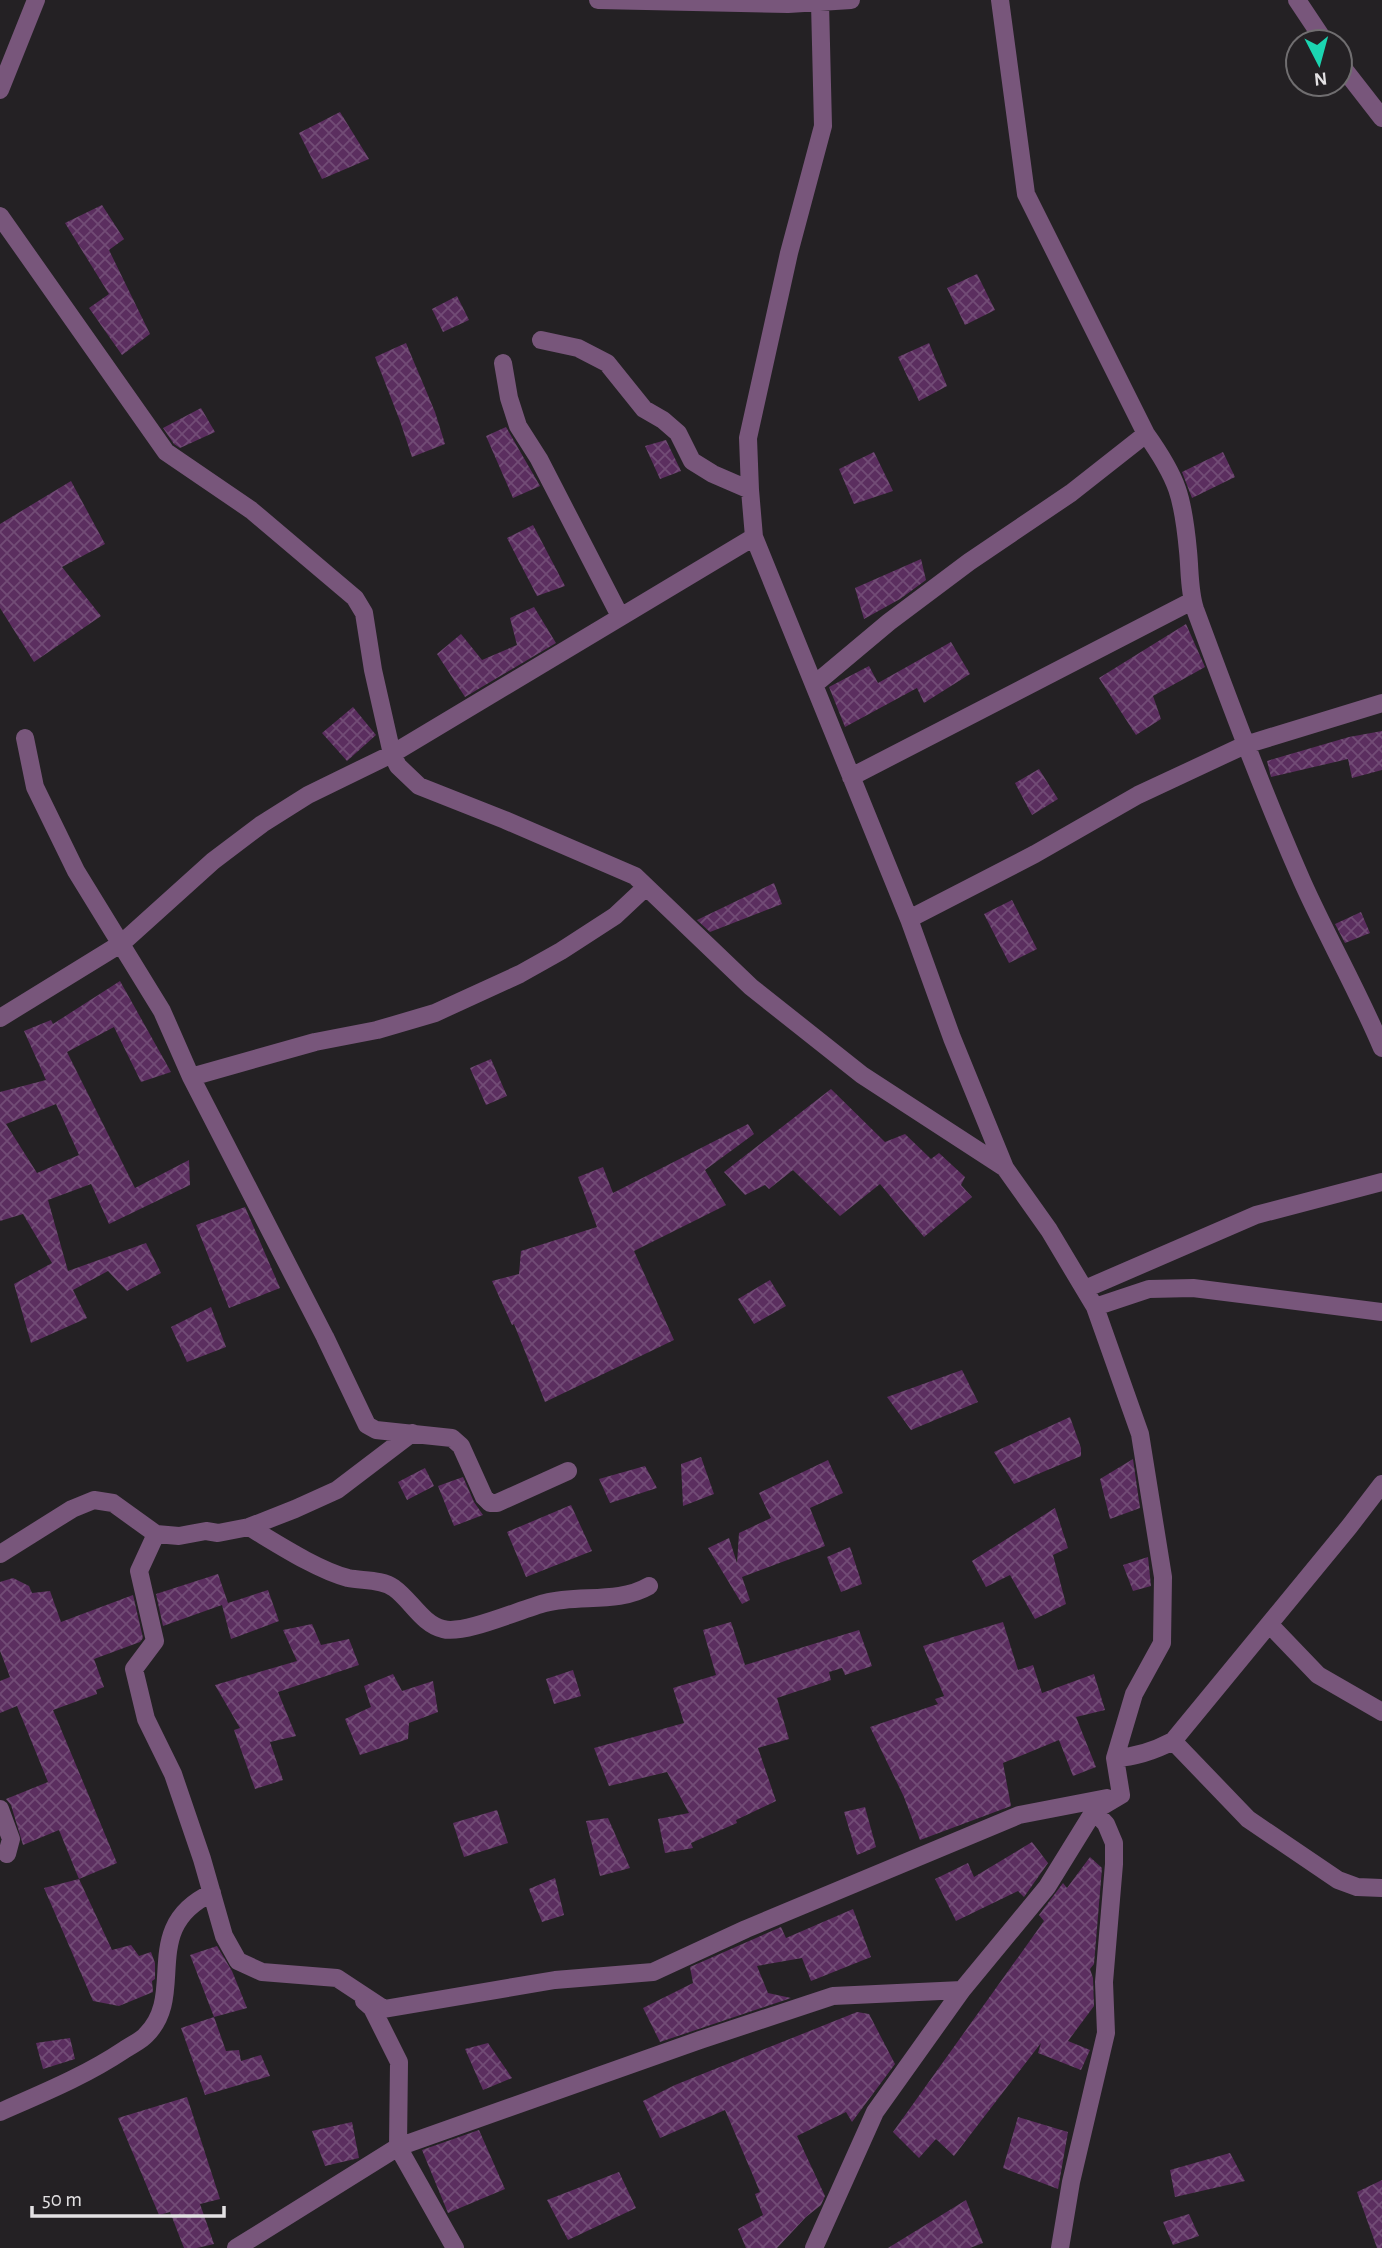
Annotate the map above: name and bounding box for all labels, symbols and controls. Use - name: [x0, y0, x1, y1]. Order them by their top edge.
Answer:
- north arrow: [1284, 28, 1354, 98]
- text: N: [1313, 68, 1328, 89]
- scale bar: [32, 2174, 224, 2218]
- text: 50 m: [42, 2189, 82, 2210]

